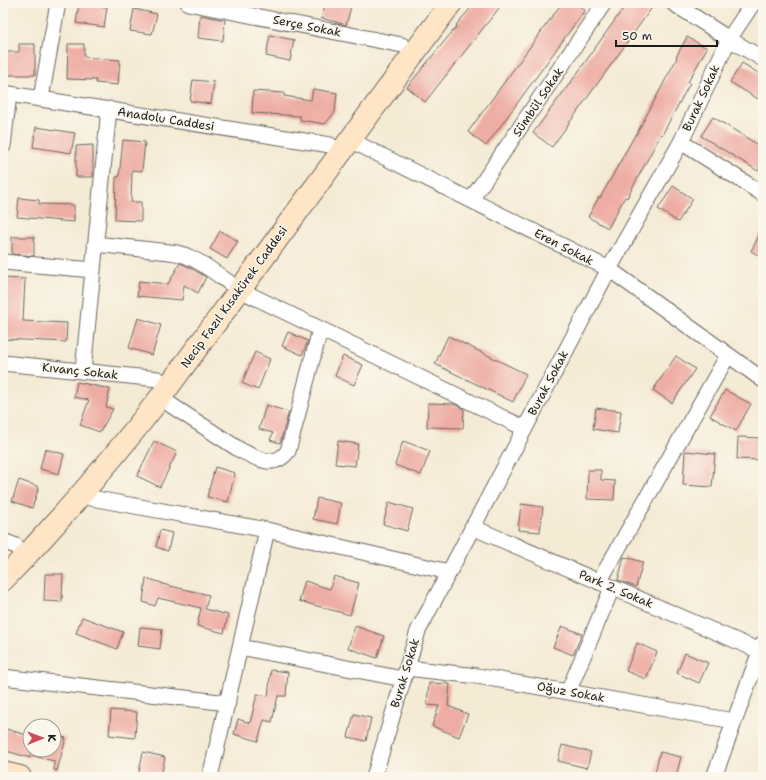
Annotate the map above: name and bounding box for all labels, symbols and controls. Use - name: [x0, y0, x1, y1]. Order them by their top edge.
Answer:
- street label: Serçe Sokak: [271, 12, 343, 40]
- scale bar: [616, 22, 717, 48]
- text: 50 m: [622, 28, 652, 44]
- street label: Burak Sokak: [679, 62, 723, 134]
- street label: Sümbül Sokak: [509, 64, 567, 140]
- street label: Anadolu Caddesi: [116, 103, 216, 135]
- street label: Necip Fazıl Kısakürek Caddesi: [177, 223, 291, 371]
- street label: Eren Sokak: [532, 225, 597, 269]
- street label: Burak Sokak: [524, 347, 572, 418]
- street label: Kıvanç Sokak: [41, 359, 119, 383]
- street label: Park 2. Sokak: [576, 566, 656, 612]
- street label: Burak Sokak: [387, 636, 423, 710]
- street label: Oğuz Sokak: [536, 678, 606, 706]
- north arrow: [22, 718, 62, 758]
- text: K: [44, 734, 59, 742]

